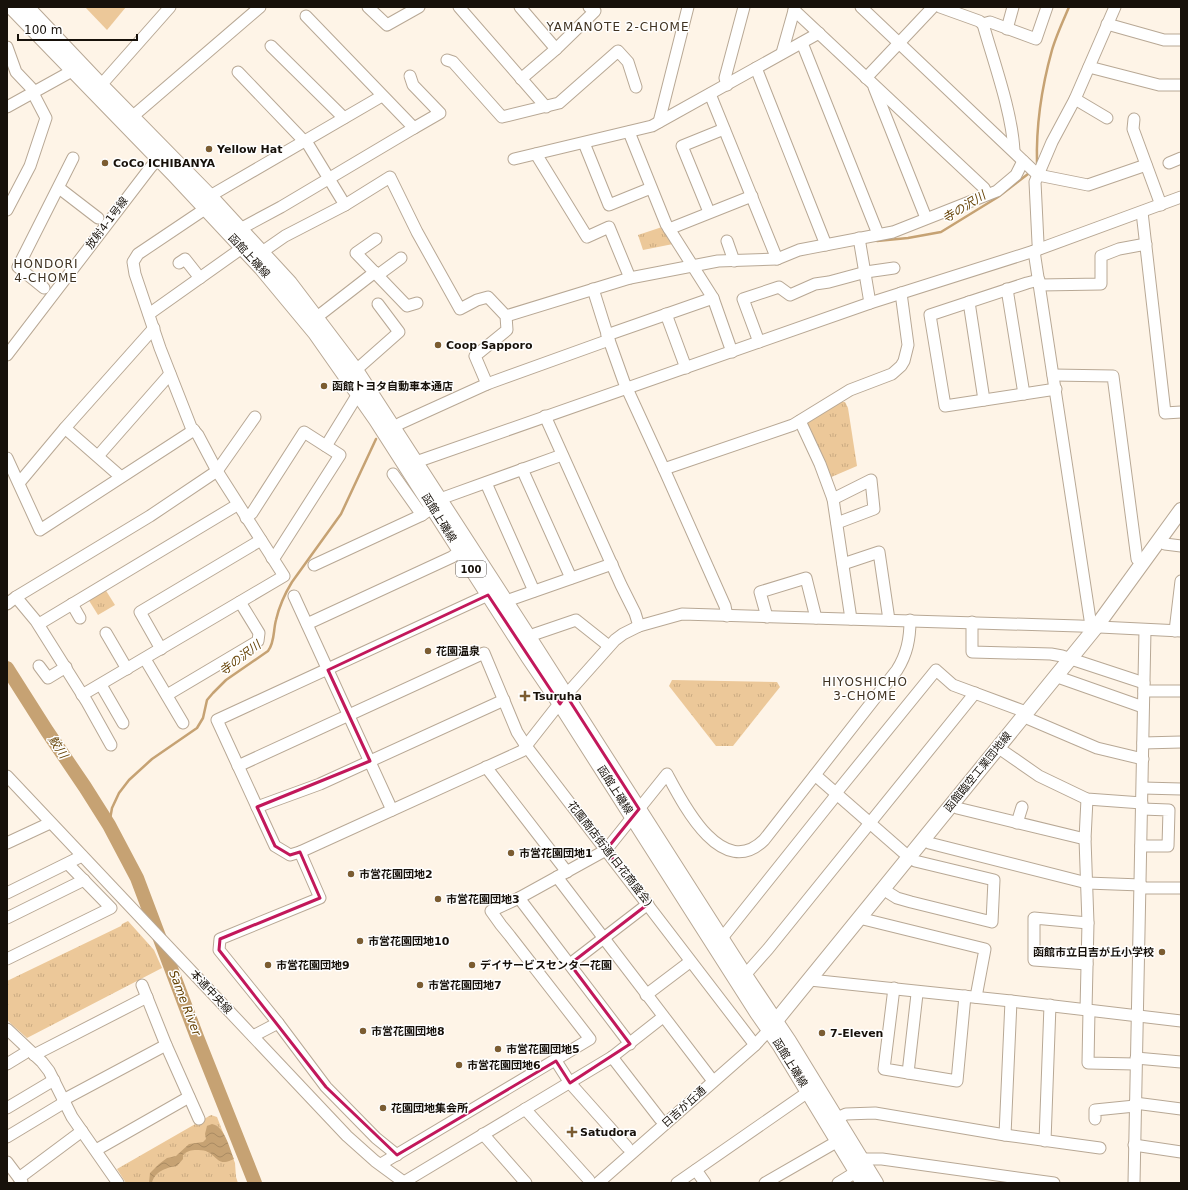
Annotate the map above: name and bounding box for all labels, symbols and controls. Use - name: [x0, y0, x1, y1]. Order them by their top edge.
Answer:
- scale bar: [18, 16, 137, 42]
- district label: YAMANOTE 2-CHOME: [545, 20, 690, 34]
- text: 100 m: [24, 23, 62, 37]
- place label: Yellow Hat: [216, 143, 282, 156]
- marker: Yellow Hat: [204, 144, 214, 154]
- place label: CoCo ICHIBANYA: [113, 157, 216, 170]
- marker: CoCo ICHIBANYA: [100, 158, 110, 168]
- water label: 寺の沢川: [940, 187, 990, 226]
- street label: 放射4-1号線: [83, 194, 131, 252]
- street label: 函館上磯線: [225, 231, 273, 281]
- district label: HONDORI 4-CHOME: [13, 257, 79, 285]
- place label: Coop Sapporo: [446, 339, 533, 352]
- marker: Coop Sapporo: [433, 340, 443, 350]
- place label: 函館トヨタ自動車本通店: [332, 380, 453, 393]
- marker: 函館トヨタ自動車本通店: [319, 381, 329, 391]
- street label: 函館上磯線: [419, 491, 459, 545]
- road number: 100: [456, 561, 486, 577]
- water label: 寺の沢川: [217, 637, 265, 678]
- place label: 花園温泉: [436, 645, 480, 658]
- marker: 花園温泉: [423, 646, 433, 656]
- district label: HIYOSHICHO 3-CHOME: [822, 675, 908, 703]
- place label: Tsuruha: [533, 690, 582, 703]
- marker: Tsuruha: [520, 691, 530, 701]
- street label: 函館臨空工業団地線: [942, 729, 1014, 815]
- water label: 鮫川: [46, 733, 71, 763]
- street label: 函館上磯線: [595, 763, 635, 817]
- street label: 花園商店街通(日花商盛会): [565, 799, 655, 909]
- place label: 市営花園団地1: [519, 847, 593, 860]
- marker: 市営花園団地1: [506, 848, 516, 858]
- place label: 市営花園団地2: [359, 868, 433, 881]
- marker: 市営花園団地2: [346, 869, 356, 879]
- place label: 市営花園団地3: [446, 893, 520, 906]
- marker: 市営花園団地3: [433, 894, 443, 904]
- place label: 市営花園団地10: [368, 935, 450, 948]
- marker: 市営花園団地10: [355, 936, 365, 946]
- place label: 函館市立日吉が丘小学校: [1033, 946, 1154, 959]
- marker: 函館市立日吉が丘小学校: [1157, 947, 1167, 957]
- place label: 市営花園団地9: [276, 959, 350, 972]
- place label: デイサービスセンター花園: [480, 959, 612, 972]
- marker: 市営花園団地9: [263, 960, 273, 970]
- marker: デイサービスセンター花園: [467, 960, 477, 970]
- street label: 本通中央線: [187, 967, 235, 1017]
- water label: Same River: [166, 968, 204, 1039]
- place label: 市営花園団地7: [428, 979, 502, 992]
- marker: 市営花園団地7: [415, 980, 425, 990]
- place label: 市営花園団地8: [371, 1025, 445, 1038]
- marker: 市営花園団地8: [358, 1026, 368, 1036]
- place label: 7-Eleven: [830, 1027, 883, 1040]
- marker: 7-Eleven: [817, 1028, 827, 1038]
- street label: 函館上磯線: [770, 1036, 810, 1090]
- place label: 市営花園団地5: [506, 1043, 580, 1056]
- marker: 市営花園団地5: [493, 1044, 503, 1054]
- place label: 市営花園団地6: [467, 1059, 541, 1072]
- marker: 市営花園団地6: [454, 1060, 464, 1070]
- street label: 日吉が丘通: [659, 1084, 709, 1130]
- place label: 花園団地集会所: [391, 1102, 468, 1115]
- marker: 花園団地集会所: [378, 1103, 388, 1113]
- place label: Satudora: [580, 1126, 637, 1139]
- marker: Satudora: [567, 1127, 577, 1137]

